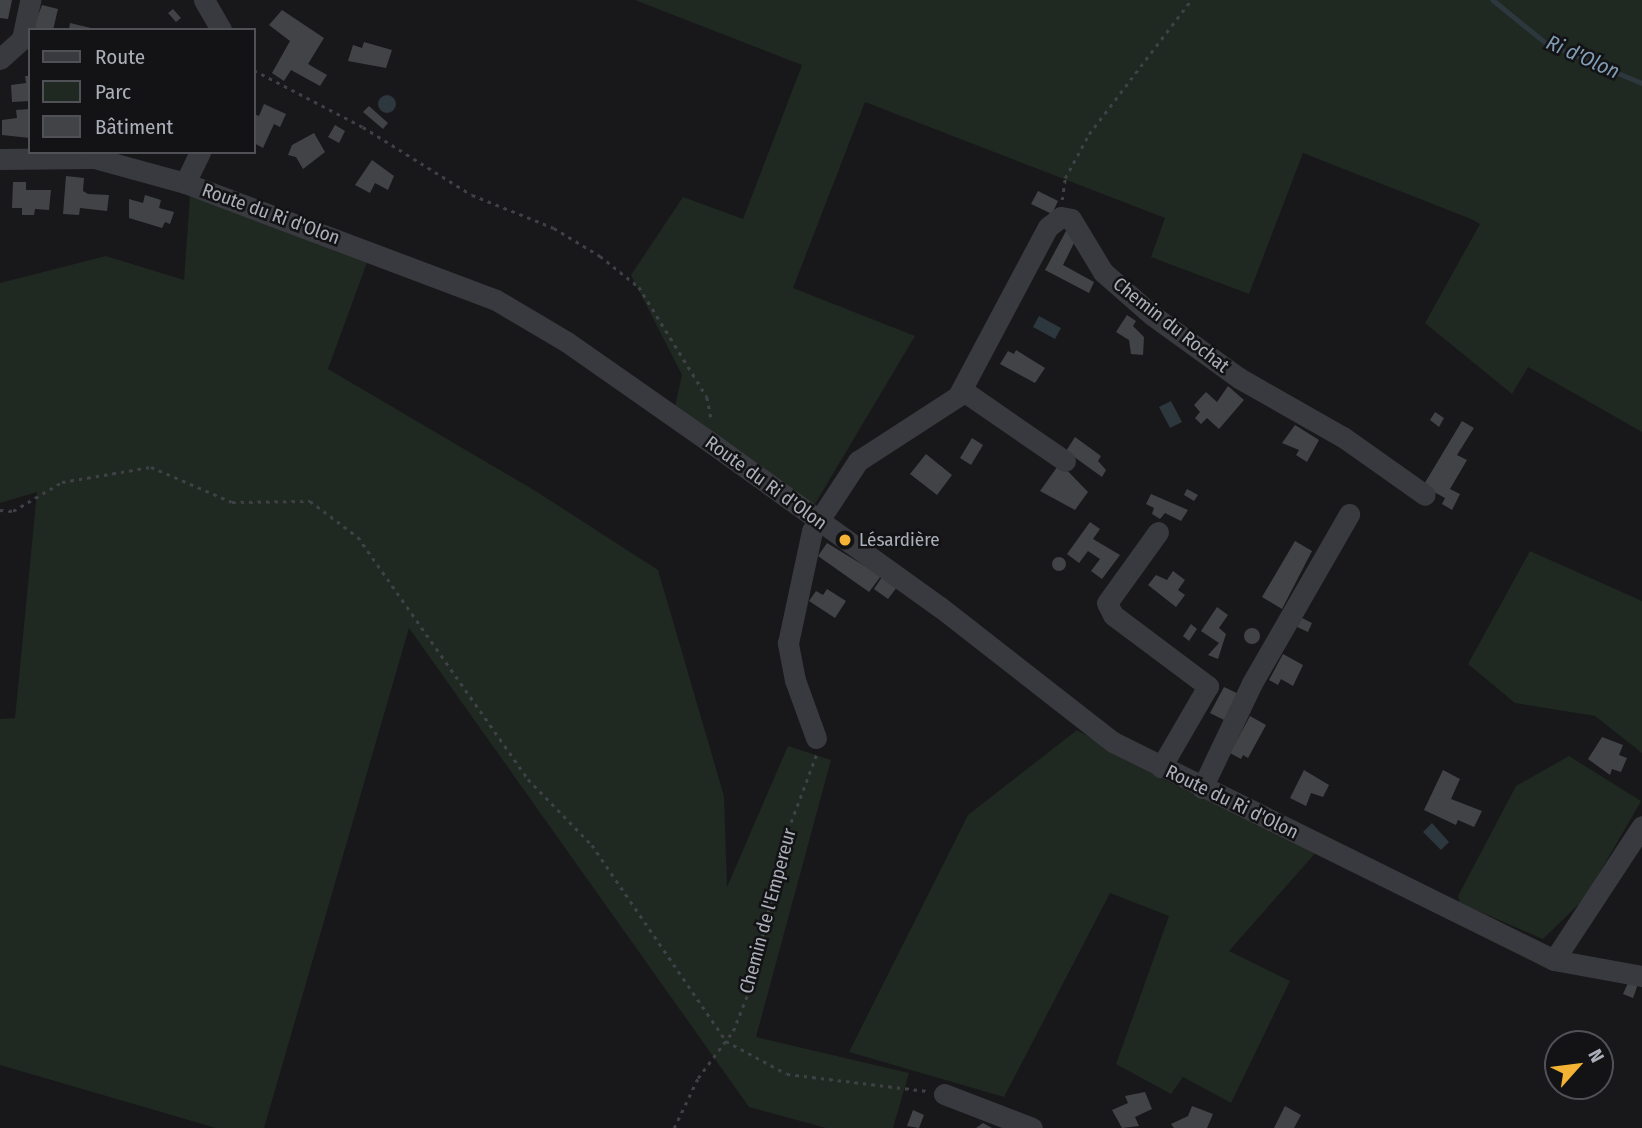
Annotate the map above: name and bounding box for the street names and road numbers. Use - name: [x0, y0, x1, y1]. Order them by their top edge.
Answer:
- street label: Route du Ri d'Olon: [199, 179, 343, 249]
- street label: Chemin du Rochat: [1108, 273, 1234, 377]
- street label: Route du Ri d'Olon: [701, 431, 831, 535]
- street label: Route du Ri d'Olon: [1162, 760, 1302, 844]
- street label: Chemin de l'Empereur: [735, 826, 801, 996]

